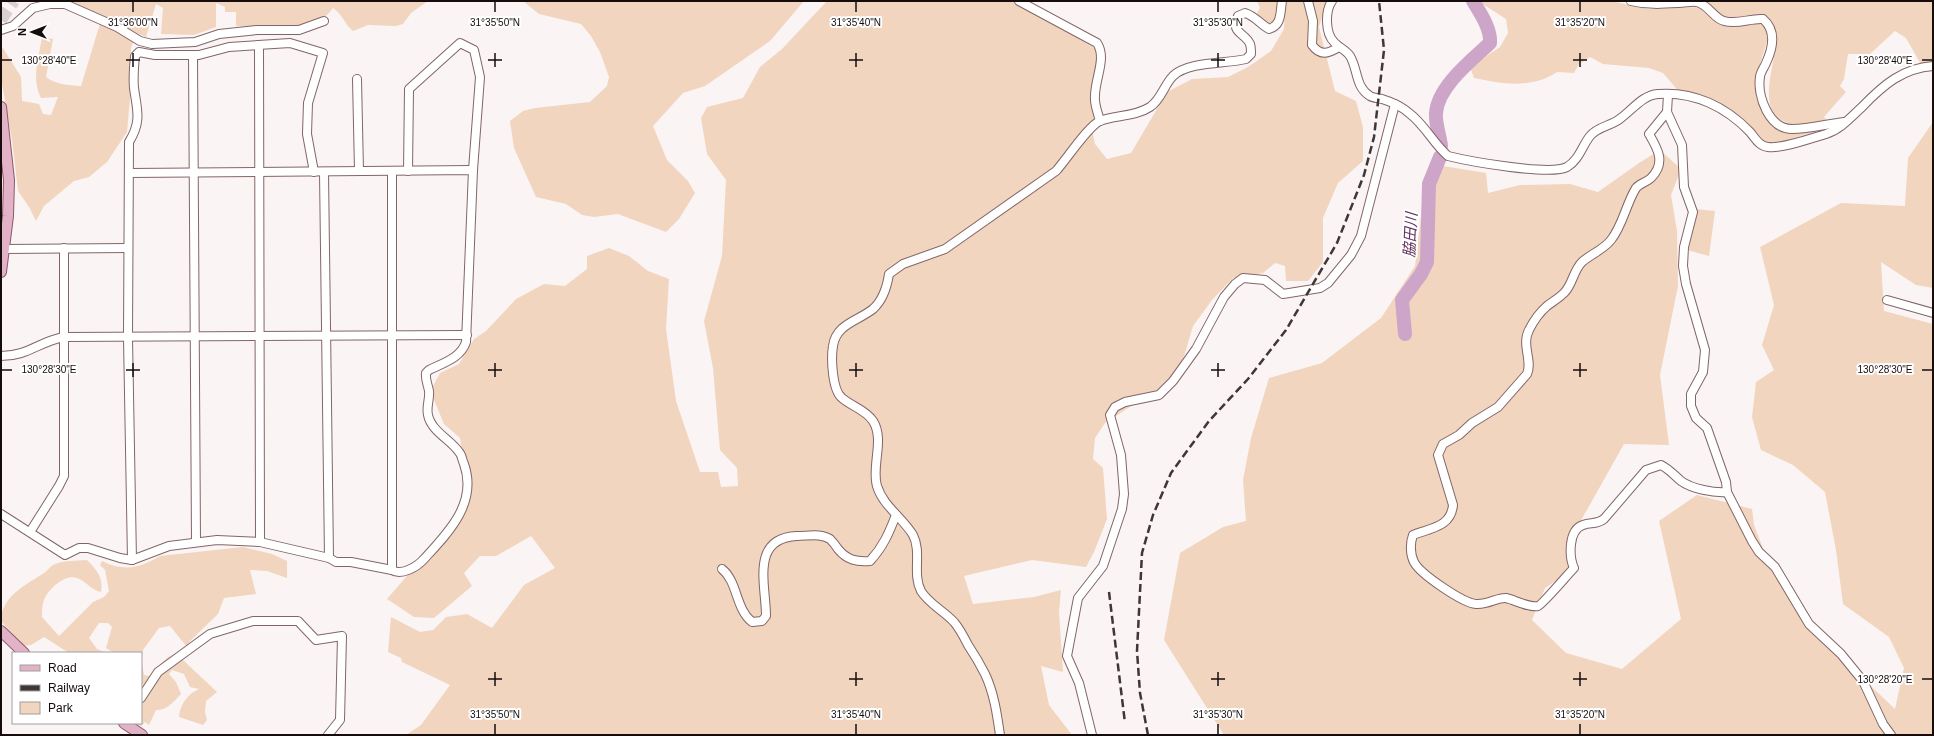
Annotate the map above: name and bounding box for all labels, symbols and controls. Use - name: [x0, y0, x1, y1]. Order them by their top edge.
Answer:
- north arrow: [12, 12, 52, 52]
- text: 31°36'00"N: [108, 17, 158, 28]
- text: 31°35'50"N: [470, 17, 520, 28]
- text: 31°35'40"N: [831, 17, 881, 28]
- text: 31°35'30"N: [1193, 17, 1243, 28]
- text: 31°35'20"N: [1555, 17, 1605, 28]
- text: N: [16, 28, 28, 36]
- text: 130°28'40"E: [21, 55, 77, 66]
- text: 130°28'40"E: [1857, 55, 1913, 66]
- water label: 脇田川: [1400, 210, 1420, 258]
- text: 130°28'30"E: [21, 364, 77, 375]
- text: 130°28'30"E: [1857, 364, 1913, 375]
- legend: [12, 652, 142, 724]
- text: Road: [48, 661, 77, 675]
- text: 130°28'20"E: [1857, 674, 1913, 685]
- text: Railway: [48, 681, 90, 695]
- text: Park: [48, 701, 74, 715]
- text: 31°35'50"N: [470, 709, 520, 720]
- text: 31°35'40"N: [831, 709, 881, 720]
- text: 31°35'30"N: [1193, 709, 1243, 720]
- text: 31°35'20"N: [1555, 709, 1605, 720]

